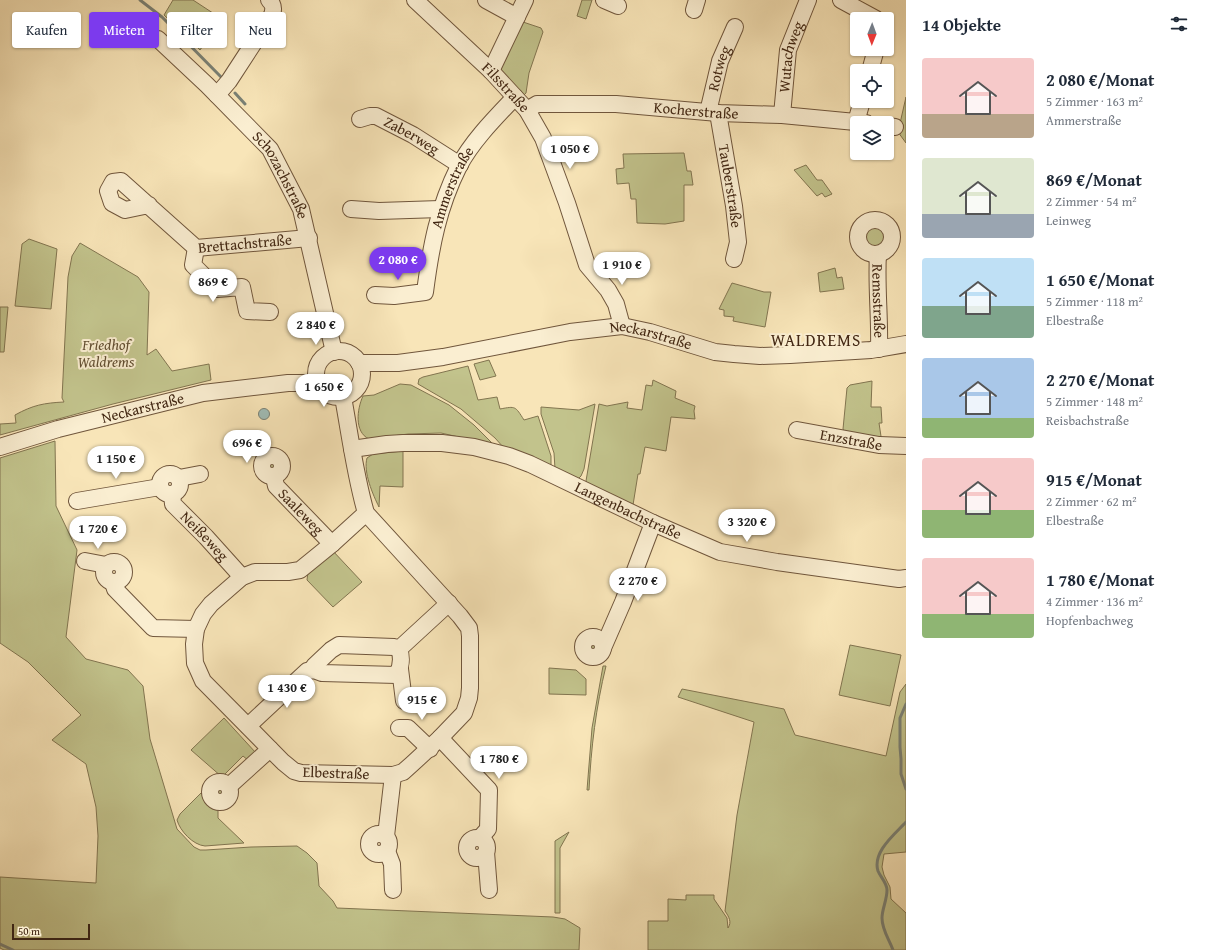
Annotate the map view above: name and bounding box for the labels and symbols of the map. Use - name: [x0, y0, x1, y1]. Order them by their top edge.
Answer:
- north arrow: [850, 12, 894, 56]
- street label: Wutachweg: [773, 17, 809, 94]
- street label: Rotweg: [702, 42, 736, 93]
- street label: Filsstraße: [478, 57, 535, 117]
- street label: Kocherstraße: [653, 96, 739, 124]
- street label: Zaberweg: [380, 111, 444, 160]
- street label: Schozachstraße: [248, 126, 314, 221]
- pin: 1 050 €: [533, 136, 607, 170]
- street label: Ammerstraße: [426, 142, 478, 230]
- street label: Tauberstraße: [714, 143, 747, 229]
- street label: Brettachstraße: [197, 229, 293, 258]
- pin: 2 080 €: [361, 247, 435, 281]
- pin: 1 910 €: [585, 252, 659, 286]
- street label: Remsstraße: [867, 264, 890, 338]
- pin: 869 €: [185, 269, 241, 303]
- pin: 2 840 €: [279, 312, 353, 346]
- street label: Neckarstraße: [608, 315, 695, 354]
- district label: WALDREMS: [771, 327, 861, 352]
- park label: Friedhof Waldrems: [78, 334, 135, 372]
- pin: 1 650 €: [287, 374, 361, 408]
- street label: Neckarstraße: [99, 387, 186, 428]
- street label: Enzstraße: [818, 423, 884, 455]
- pin: 696 €: [219, 430, 275, 464]
- pin: 1 150 €: [79, 446, 153, 480]
- street label: Langenbachstraße: [572, 476, 685, 544]
- street label: Saaleweg: [274, 483, 329, 540]
- street label: Neißeweg: [176, 506, 234, 566]
- pin: 3 320 €: [710, 509, 784, 543]
- pin: 1 720 €: [61, 516, 135, 550]
- pin: 2 270 €: [601, 568, 675, 602]
- pin: 1 430 €: [250, 675, 324, 709]
- pin: 915 €: [394, 687, 450, 721]
- pin: 1 780 €: [462, 746, 536, 780]
- street label: Elbestraße: [302, 761, 370, 784]
- scale bar: [12, 922, 90, 941]

